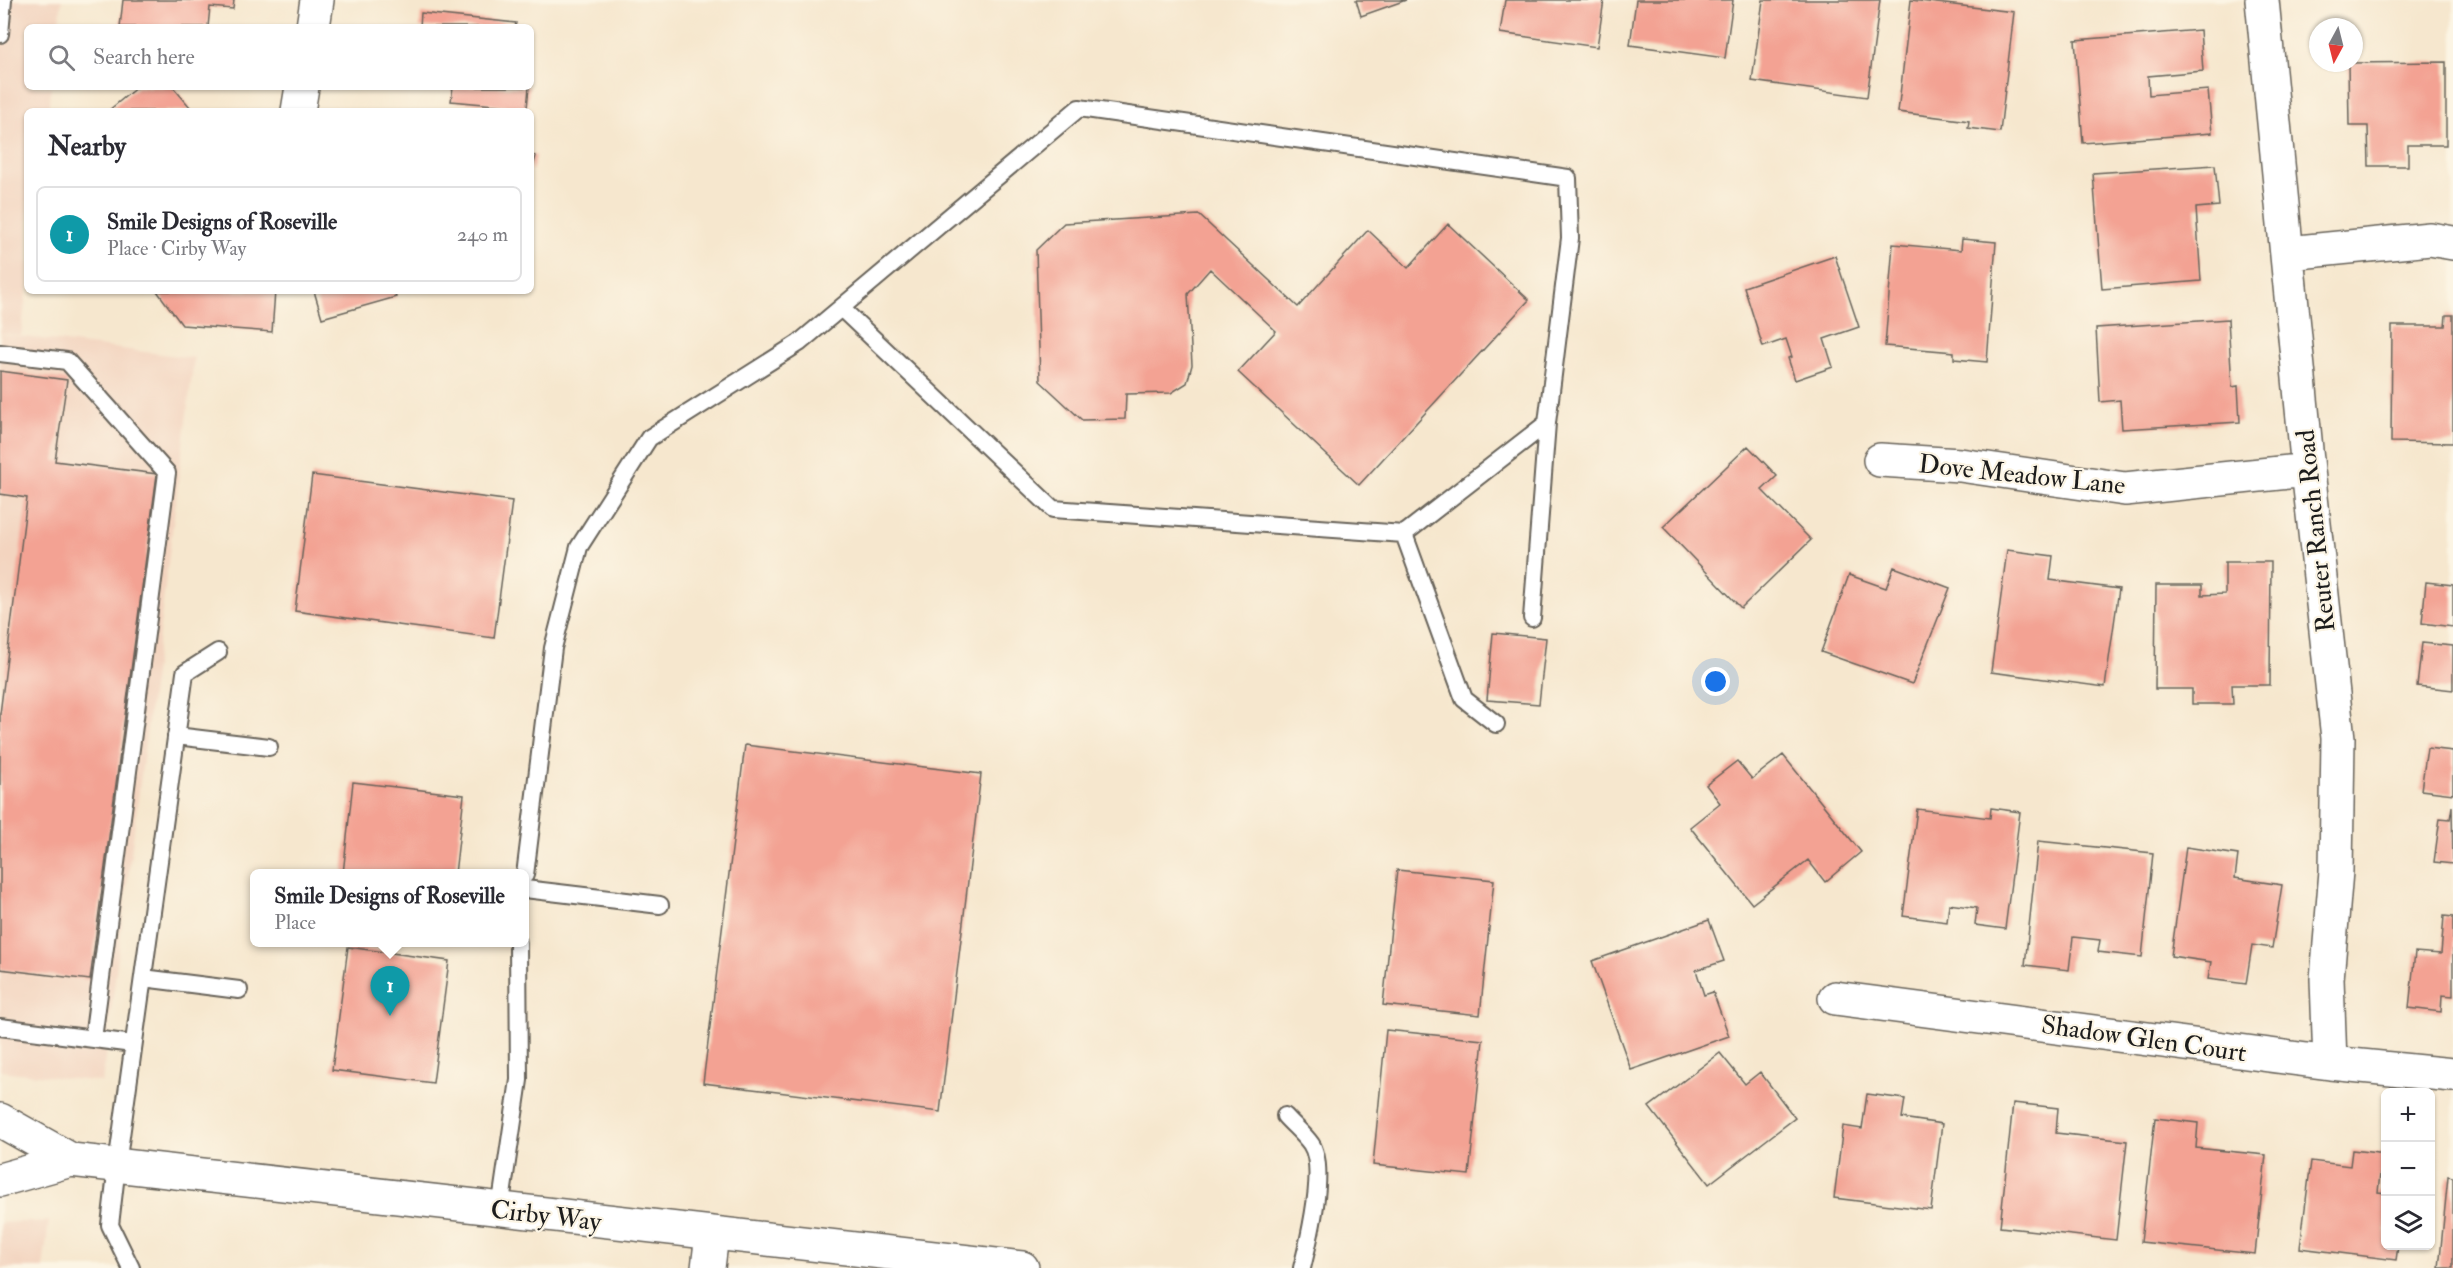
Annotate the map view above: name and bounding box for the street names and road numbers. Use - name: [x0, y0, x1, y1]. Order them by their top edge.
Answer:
- street label: Reuter Ranch Road: [2289, 428, 2343, 634]
- street label: Dove Meadow Lane: [1917, 448, 2127, 502]
- street label: Shadow Glen Court: [2039, 1009, 2248, 1069]
- street label: Cirby Way: [489, 1193, 603, 1239]

